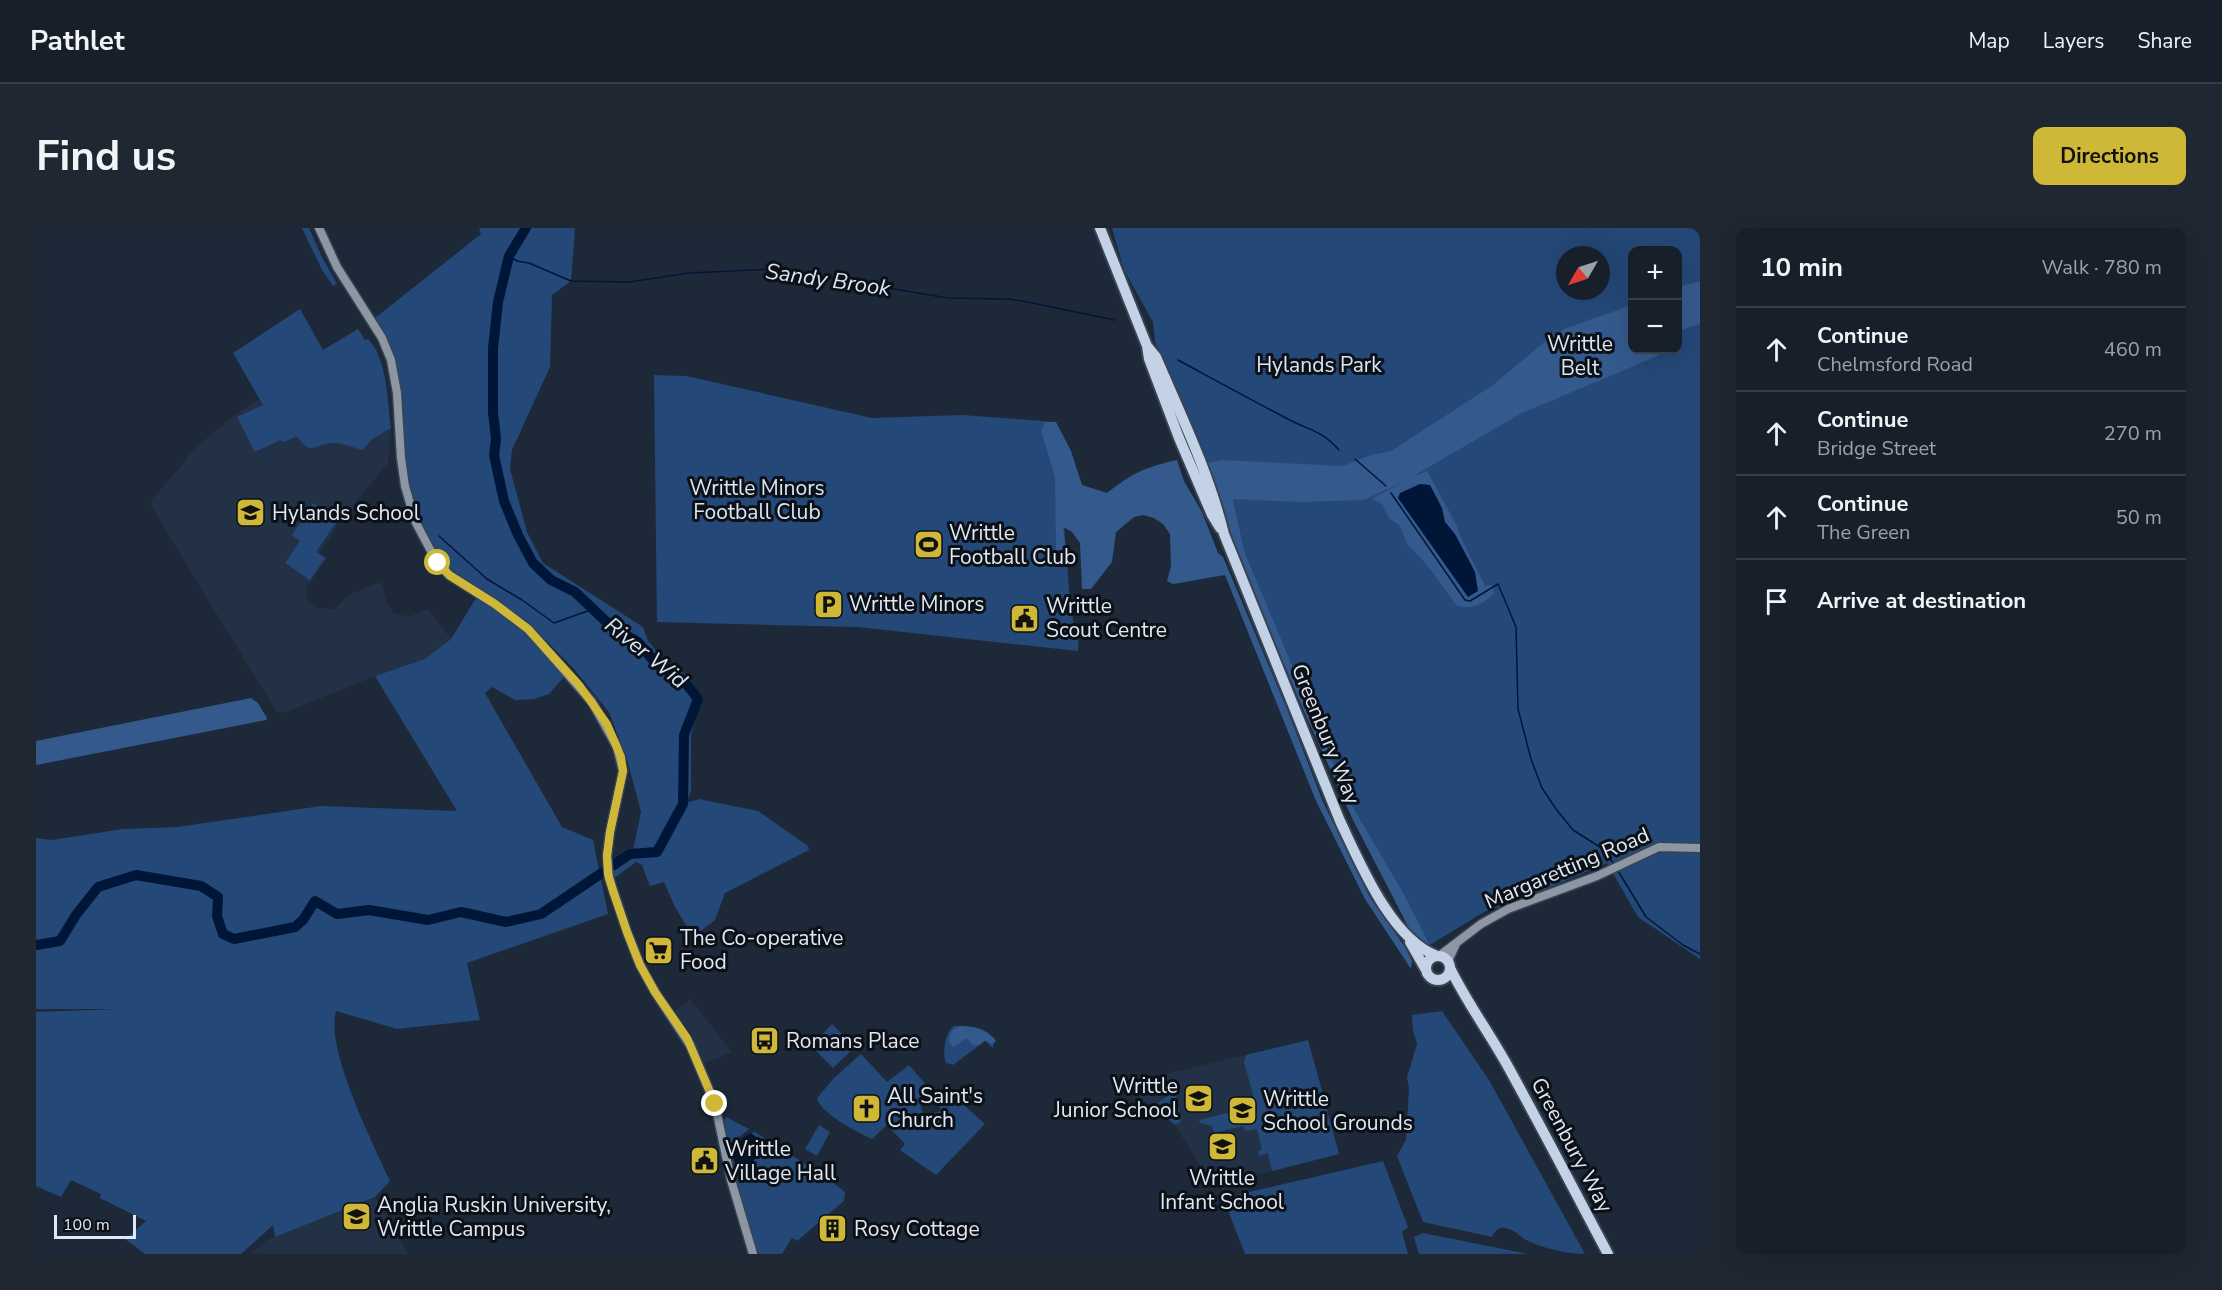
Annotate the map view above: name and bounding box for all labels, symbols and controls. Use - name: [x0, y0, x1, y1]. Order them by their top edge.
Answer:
- text: Pathlet: [30, 22, 125, 60]
- text: Map: [1968, 27, 2010, 55]
- text: Layers: [2043, 27, 2104, 55]
- text: Share: [2137, 27, 2192, 55]
- button: Directions: [2033, 127, 2186, 185]
- text: Find us: [36, 128, 176, 185]
- north arrow: [1556, 246, 1610, 300]
- map controls: [1628, 246, 1682, 354]
- button: +: [1628, 246, 1682, 300]
- text: 10 min: [1760, 250, 1843, 285]
- text: Walk · 780 m: [2042, 254, 2162, 281]
- water label: Sandy Brook: [764, 256, 893, 304]
- button: −: [1628, 300, 1682, 354]
- text: Continue: [1817, 321, 1908, 351]
- park label: Writtle Belt: [1547, 330, 1613, 382]
- icon: ahead: [1760, 333, 1793, 366]
- text: 460 m: [2104, 336, 2162, 363]
- park label: Hylands Park: [1256, 351, 1382, 379]
- text: Chelmsford Road: [1817, 351, 1973, 378]
- text: Continue: [1817, 405, 1908, 435]
- icon: ahead: [1760, 417, 1793, 450]
- text: 270 m: [2104, 420, 2162, 447]
- text: Bridge Street: [1817, 435, 1936, 462]
- park label: Writtle Minors Football Club: [689, 474, 825, 526]
- text: Continue: [1817, 489, 1908, 519]
- school or university icon: Hylands School: [235, 497, 267, 529]
- place label: Hylands School: [272, 499, 421, 527]
- icon: ahead: [1760, 501, 1793, 534]
- text: 50 m: [2116, 504, 2162, 531]
- place label: Writtle Football Club: [949, 519, 1076, 571]
- text: The Green: [1817, 519, 1910, 546]
- sports icon: Writtle Football Club: [912, 529, 944, 561]
- route start: [424, 549, 450, 575]
- icon: arrive: [1760, 585, 1793, 618]
- text: Arrive at destination: [1817, 586, 2026, 616]
- parking icon: Writtle Minors: [812, 588, 844, 620]
- place label: Writtle Minors: [849, 590, 984, 618]
- place label: Writtle Scout Centre: [1046, 592, 1167, 644]
- public building icon: Writtle Scout Centre: [1009, 602, 1041, 634]
- water label: River Wid: [598, 610, 694, 696]
- street label: Greenbury Way: [1285, 660, 1367, 809]
- street label: Margaretting Road: [1480, 821, 1654, 915]
- place label: The Co-operative Food: [680, 924, 843, 976]
- supermarket icon: The Co-operative Food: [643, 934, 675, 966]
- bus stop icon: Romans Place: [749, 1025, 781, 1057]
- place label: Romans Place: [786, 1027, 919, 1055]
- place label: Writtle Junior School: [1053, 1072, 1179, 1124]
- street label: Greenbury Way: [1525, 1073, 1619, 1218]
- place label: All Saint's Church: [887, 1082, 983, 1134]
- school or university icon: Writtle Junior School: [1183, 1082, 1215, 1114]
- place label: Writtle School Grounds: [1263, 1085, 1413, 1137]
- route end: [701, 1090, 727, 1116]
- church icon: All Saint's Church: [850, 1092, 882, 1124]
- school or university icon: Writtle School Grounds: [1226, 1095, 1258, 1127]
- school or university icon: Writtle Infant School: [1206, 1131, 1238, 1163]
- place label: Writtle Village Hall: [724, 1135, 837, 1187]
- public building icon: Writtle Village Hall: [688, 1145, 720, 1177]
- place label: Writtle Infant School: [1160, 1164, 1285, 1216]
- place label: Anglia Ruskin University, Writtle Campus: [377, 1191, 611, 1243]
- school or university icon: Anglia Ruskin University, Writtle Campus: [340, 1201, 372, 1233]
- scale bar: [54, 1212, 136, 1240]
- building icon: Rosy Cottage: [817, 1213, 849, 1245]
- text: 100 m: [63, 1214, 110, 1236]
- place label: Rosy Cottage: [854, 1215, 980, 1243]

